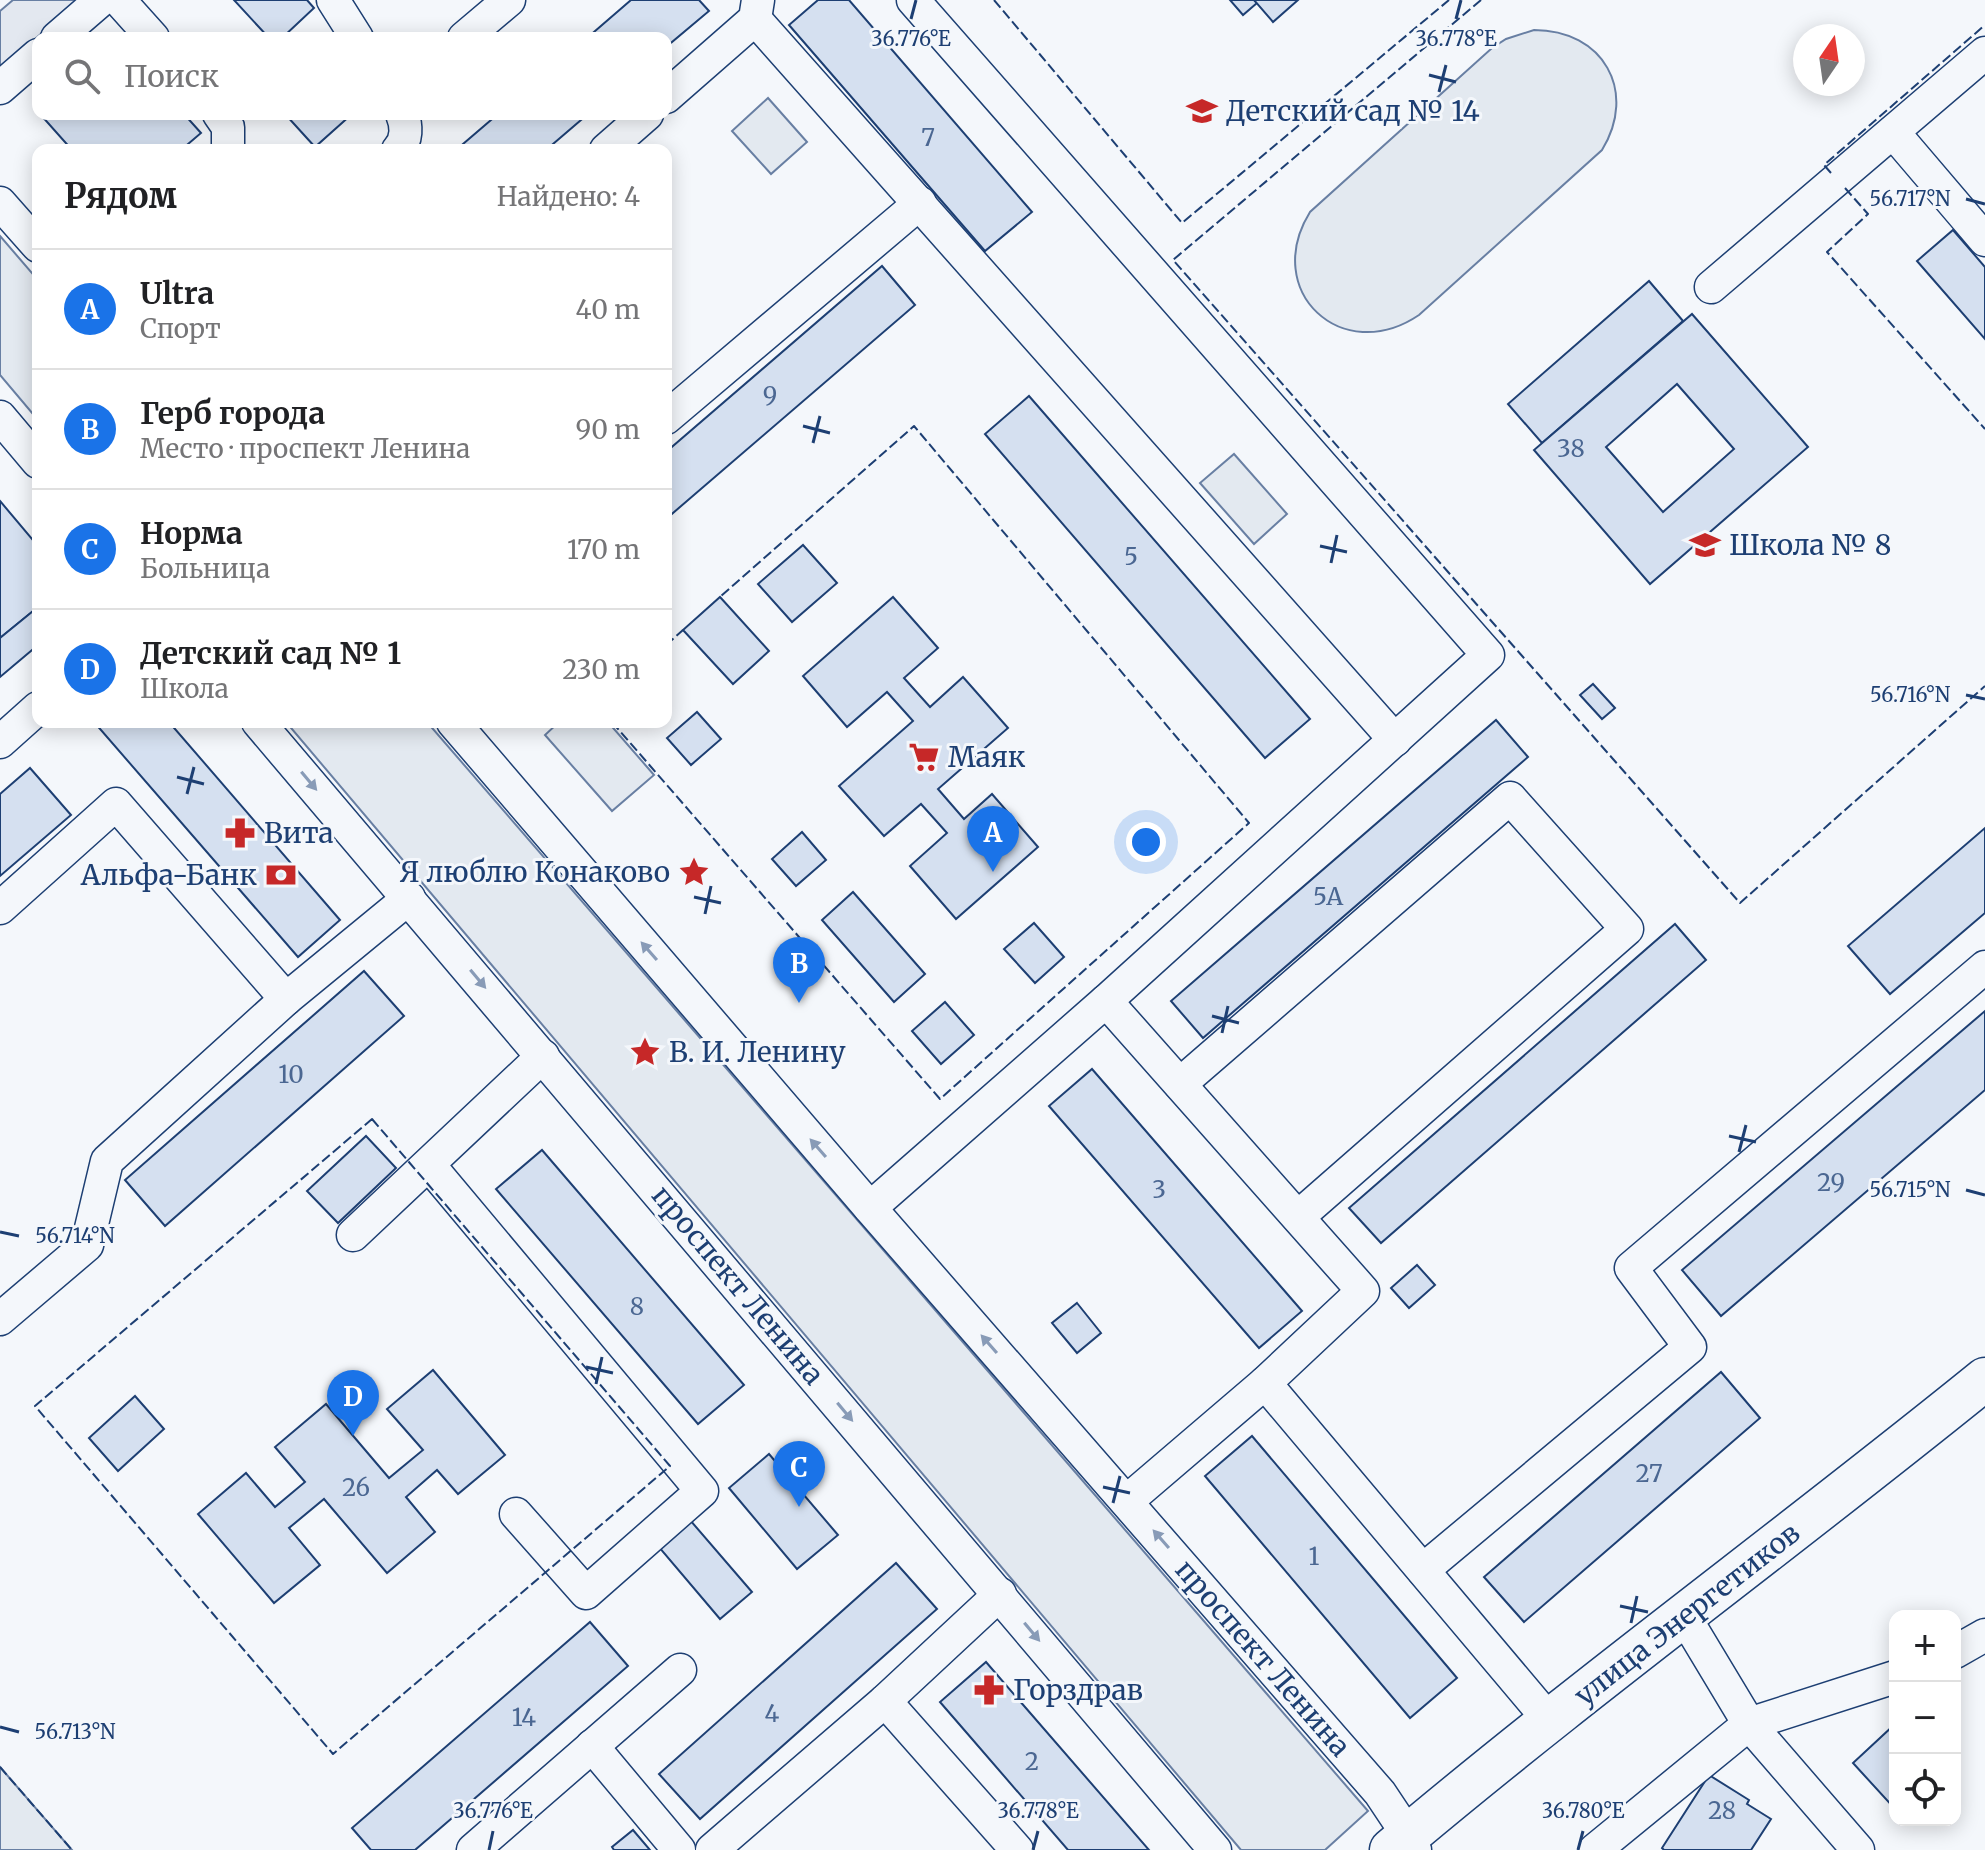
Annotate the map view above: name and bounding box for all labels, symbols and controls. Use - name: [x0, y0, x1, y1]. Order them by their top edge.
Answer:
- north arrow: [1793, 24, 1865, 96]
- text: 36.776°E: [871, 26, 951, 51]
- text: 36.778°E: [1415, 26, 1497, 51]
- search box: [32, 32, 672, 120]
- icon: search: [60, 54, 104, 98]
- text: Поиск: [124, 57, 219, 95]
- place label: Детский сад № 14: [1226, 93, 1480, 129]
- school or university icon: Детский сад № 14: [1185, 94, 1219, 128]
- house number: 7: [921, 122, 935, 153]
- text: Рядом: [64, 175, 177, 217]
- text: Найдено: 4: [497, 180, 640, 213]
- text: 56.717°N: [1870, 186, 1951, 211]
- text: Ultra: [140, 274, 214, 312]
- text: A: [81, 293, 99, 326]
- text: 40 m: [576, 293, 640, 326]
- text: Спорт: [140, 312, 221, 345]
- house number: 9: [763, 380, 777, 411]
- text: Герб города: [140, 394, 325, 432]
- text: B: [81, 413, 99, 446]
- text: 90 m: [576, 413, 640, 446]
- text: Место · проспект Ленина: [140, 432, 470, 465]
- house number: 38: [1557, 433, 1585, 464]
- text: Норма: [140, 514, 243, 552]
- place label: Школа № 8: [1729, 527, 1891, 563]
- school or university icon: Школа № 8: [1688, 528, 1722, 562]
- text: C: [81, 533, 99, 566]
- text: 170 m: [567, 533, 640, 566]
- house number: 5: [1124, 541, 1138, 572]
- text: Больница: [140, 552, 270, 585]
- text: Детский сад № 1: [140, 634, 401, 672]
- text: D: [80, 653, 100, 686]
- text: 230 m: [562, 653, 640, 686]
- text: Школа: [140, 672, 229, 705]
- text: 56.716°N: [1870, 682, 1951, 707]
- place label: Маяк: [948, 739, 1026, 775]
- supermarket icon: Маяк: [907, 740, 941, 774]
- one-way arrow: [300, 771, 317, 791]
- pin: A: [967, 806, 1019, 872]
- place label: Вита: [264, 815, 334, 851]
- pharmacy icon: Вита: [223, 816, 257, 850]
- your location: [1126, 822, 1166, 862]
- place label: Я люблю Конаково: [400, 854, 670, 890]
- place icon: Я люблю Конаково: [677, 855, 711, 889]
- place label: Альфа-Банк: [80, 857, 257, 893]
- bank icon: Альфа-Банк: [264, 858, 298, 892]
- house number: 5А: [1313, 881, 1344, 912]
- pin: B: [773, 937, 825, 1003]
- one-way arrow: [641, 941, 658, 961]
- one-way arrow: [469, 969, 486, 989]
- place label: В. И. Ленину: [669, 1034, 846, 1070]
- place icon: В. И. Ленину: [628, 1035, 662, 1069]
- house number: 10: [278, 1059, 304, 1090]
- one-way arrow: [810, 1138, 827, 1158]
- house number: 29: [1817, 1167, 1845, 1198]
- house number: 3: [1152, 1174, 1166, 1205]
- text: 56.715°N: [1870, 1177, 1951, 1202]
- street label: проспект Ленина: [644, 1178, 832, 1392]
- text: 56.714°N: [35, 1223, 115, 1248]
- house number: 8: [630, 1291, 644, 1322]
- one-way arrow: [981, 1334, 998, 1354]
- pin: D: [327, 1370, 379, 1436]
- one-way arrow: [836, 1402, 853, 1422]
- pin: C: [773, 1441, 825, 1507]
- house number: 27: [1635, 1458, 1663, 1489]
- house number: 26: [342, 1472, 370, 1503]
- street label: улица Энергетиков: [1567, 1515, 1807, 1713]
- one-way arrow: [1153, 1530, 1170, 1550]
- house number: 1: [1309, 1541, 1320, 1572]
- street label: проспект Ленина: [1168, 1552, 1358, 1764]
- map controls: [1889, 1610, 1961, 1826]
- button: +: [1889, 1610, 1961, 1682]
- one-way arrow: [1023, 1621, 1040, 1641]
- place label: Горздрав: [1013, 1672, 1143, 1708]
- pharmacy icon: Горздрав: [972, 1673, 1006, 1707]
- button: −: [1889, 1682, 1961, 1754]
- house number: 4: [765, 1698, 780, 1729]
- house number: 14: [512, 1702, 536, 1733]
- text: 56.713°N: [35, 1719, 116, 1744]
- house number: 2: [1025, 1746, 1039, 1777]
- button: locate: [1889, 1754, 1961, 1826]
- house number: 28: [1708, 1795, 1736, 1826]
- text: 36.776°E: [453, 1798, 533, 1823]
- text: 36.778°E: [997, 1798, 1079, 1823]
- text: 36.780°E: [1542, 1798, 1625, 1823]

